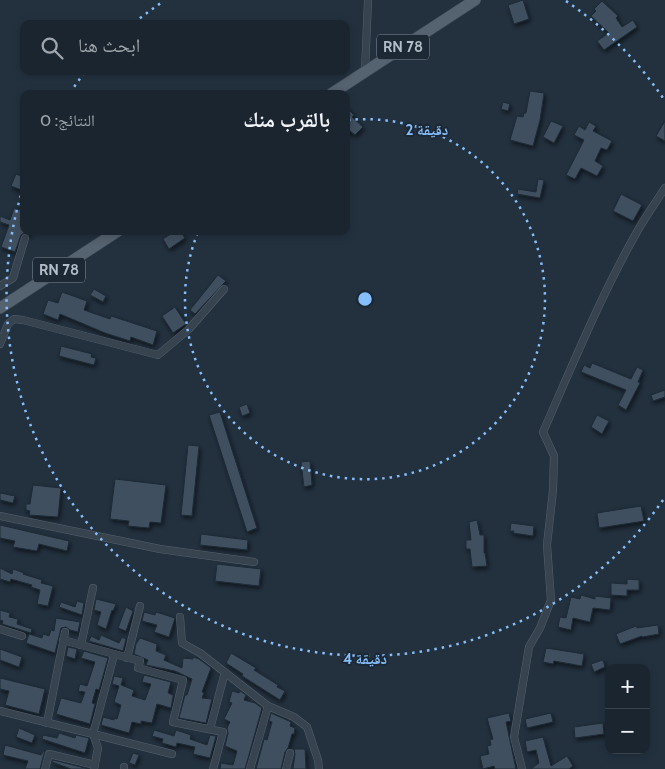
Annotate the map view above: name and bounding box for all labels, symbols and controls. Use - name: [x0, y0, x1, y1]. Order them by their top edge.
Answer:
- search box: [20, 20, 350, 75]
- icon: search: [38, 34, 66, 62]
- text: ابحث هنا: [78, 34, 140, 57]
- road number: RN 78: [377, 34, 429, 60]
- text: بالقرب منك: [243, 107, 330, 132]
- text: النتائج: 0: [40, 111, 95, 130]
- text: 2 دقيقة: [406, 121, 448, 139]
- road number: RN 78: [33, 258, 85, 282]
- centre of rings: [356, 290, 374, 308]
- text: 4 دقيقة: [343, 650, 387, 668]
- map controls: [605, 664, 650, 754]
- button: +: [605, 664, 650, 709]
- button: −: [605, 709, 650, 754]

